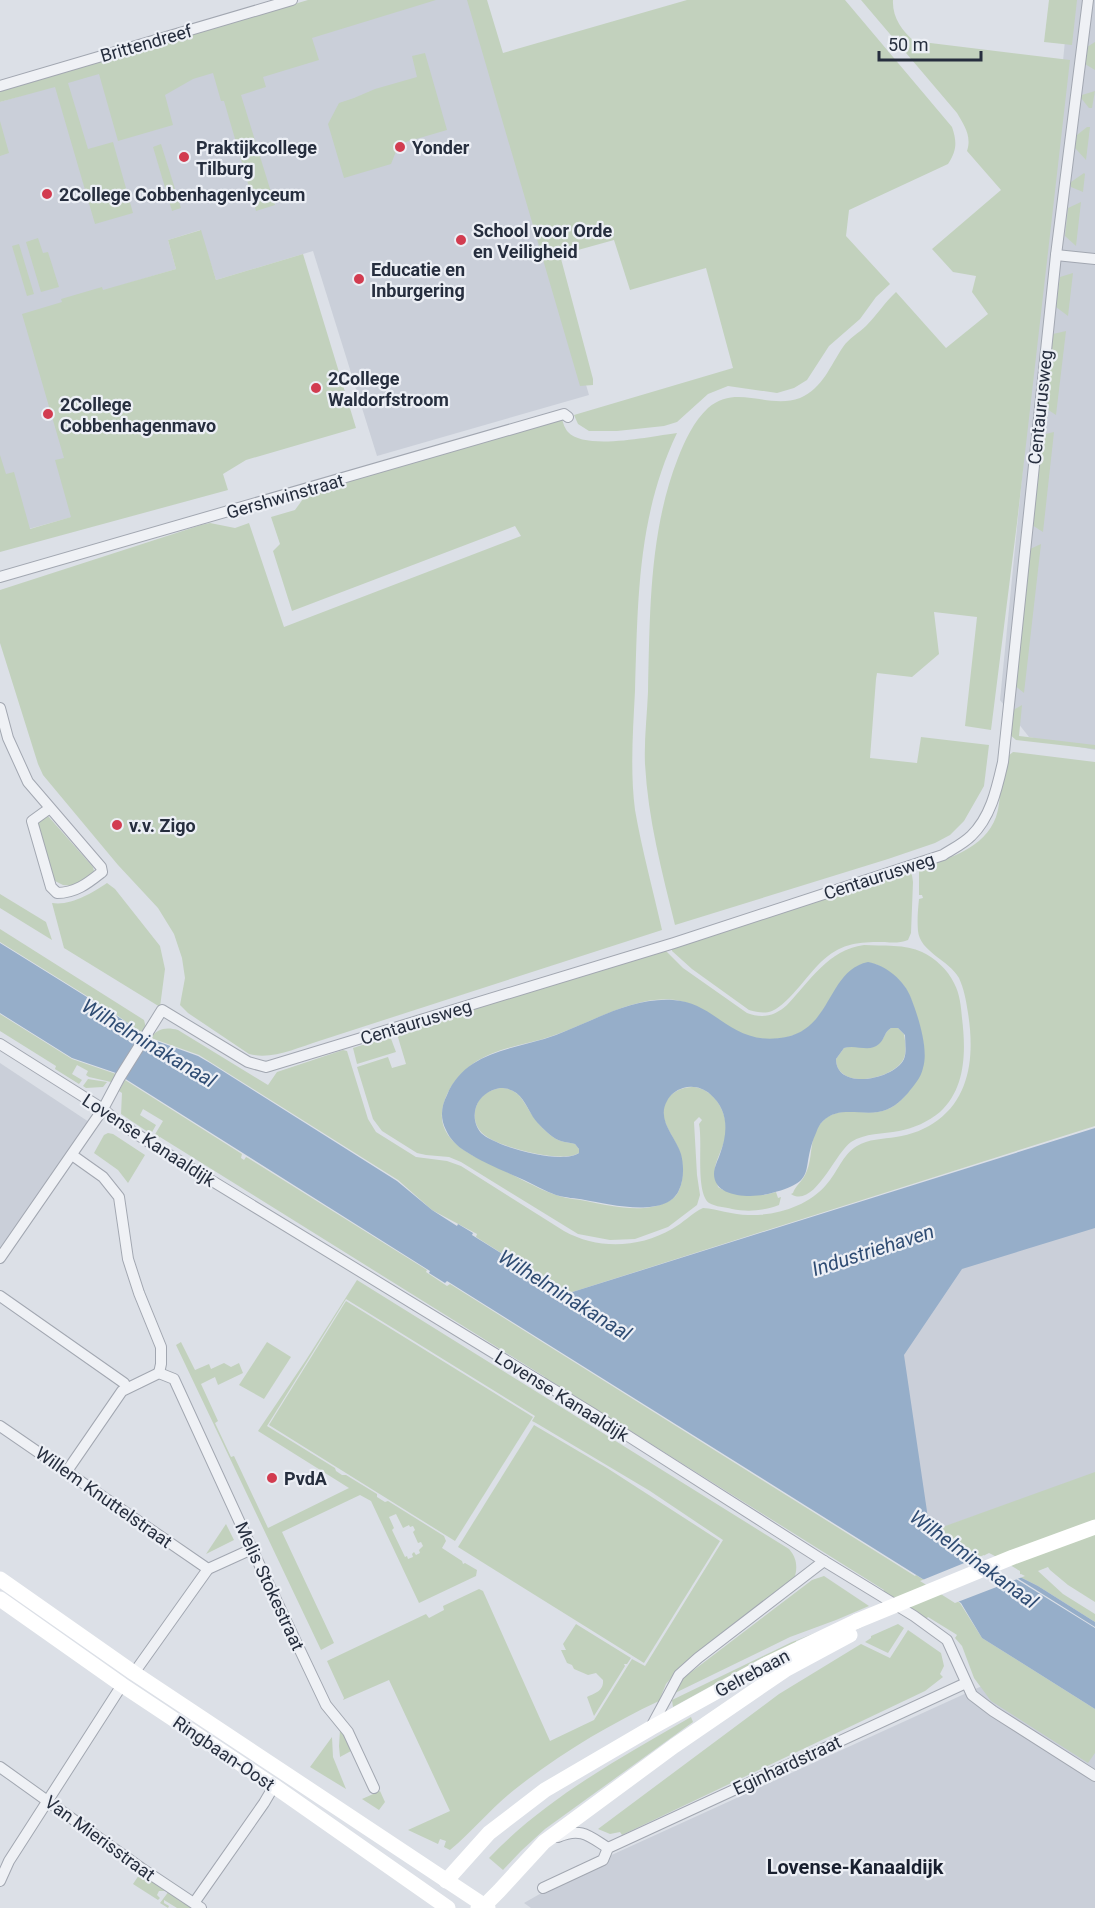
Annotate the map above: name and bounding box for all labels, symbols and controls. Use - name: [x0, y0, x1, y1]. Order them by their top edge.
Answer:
- street label: Brittendreef: [98, 20, 195, 66]
- scale bar: [879, 24, 981, 62]
- text: 50 m: [888, 34, 928, 55]
- place label: Praktijkcollege Tilburg: [196, 137, 317, 179]
- place label: Yonder: [412, 137, 470, 158]
- marker: Yonder: [393, 140, 407, 154]
- marker: Praktijkcollege Tilburg: [177, 150, 191, 164]
- place label: 2College Cobbenhagenlyceum: [59, 184, 305, 205]
- marker: 2College Cobbenhagenlyceum: [40, 187, 54, 201]
- place label: School voor Orde en Veiligheid: [473, 220, 612, 262]
- marker: School voor Orde en Veiligheid: [454, 233, 468, 247]
- place label: Educatie en Inburgering: [371, 259, 465, 301]
- marker: Educatie en Inburgering: [352, 272, 366, 286]
- street label: Centaurusweg: [1024, 349, 1056, 465]
- place label: 2College Waldorfstroom: [328, 368, 449, 410]
- marker: 2College Waldorfstroom: [309, 381, 323, 395]
- place label: 2College Cobbenhagenmavo: [60, 394, 216, 436]
- marker: 2College Cobbenhagenmavo: [41, 407, 55, 421]
- street label: Gershwinstraat: [224, 469, 346, 523]
- place label: v.v. Zigo: [129, 815, 196, 836]
- marker: v.v. Zigo: [110, 818, 124, 832]
- street label: Centaurusweg: [821, 848, 937, 904]
- water label: Wilhelminakanaal: [78, 994, 221, 1093]
- street label: Centaurusweg: [358, 995, 474, 1049]
- street label: Lovense Kanaaldijk: [79, 1089, 220, 1191]
- water label: Industriehaven: [809, 1219, 937, 1281]
- water label: Wilhelminakanaal: [494, 1244, 636, 1346]
- street label: Lovense Kanaaldijk: [491, 1346, 634, 1446]
- street label: Willem Knuttelstraat: [32, 1442, 176, 1552]
- place label: PvdA: [284, 1468, 328, 1489]
- marker: PvdA: [265, 1471, 279, 1485]
- water label: Wilhelminakanaal: [905, 1505, 1043, 1614]
- street label: Melis Stokestraat: [231, 1518, 309, 1654]
- street label: Gelrebaan: [711, 1645, 793, 1701]
- street label: Ringbaan-Oost: [169, 1711, 279, 1795]
- street label: Eginhardstraat: [730, 1731, 844, 1799]
- street label: Van Mierisstraat: [41, 1791, 159, 1885]
- district label: Lovense-Kanaaldijk: [767, 1855, 944, 1879]

